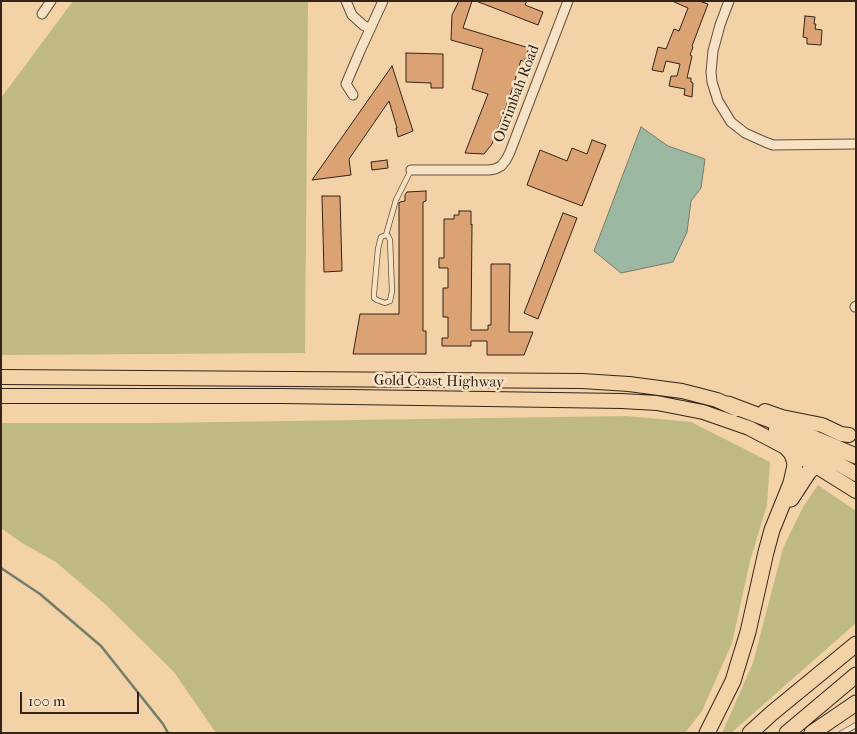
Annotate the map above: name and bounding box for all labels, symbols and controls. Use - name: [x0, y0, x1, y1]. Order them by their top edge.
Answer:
- street label: Ourimbah Road: [490, 43, 544, 145]
- street label: Gold Coast Highway: [374, 372, 504, 392]
- scale bar: [22, 682, 141, 714]
- text: 100 m: [28, 692, 66, 710]

